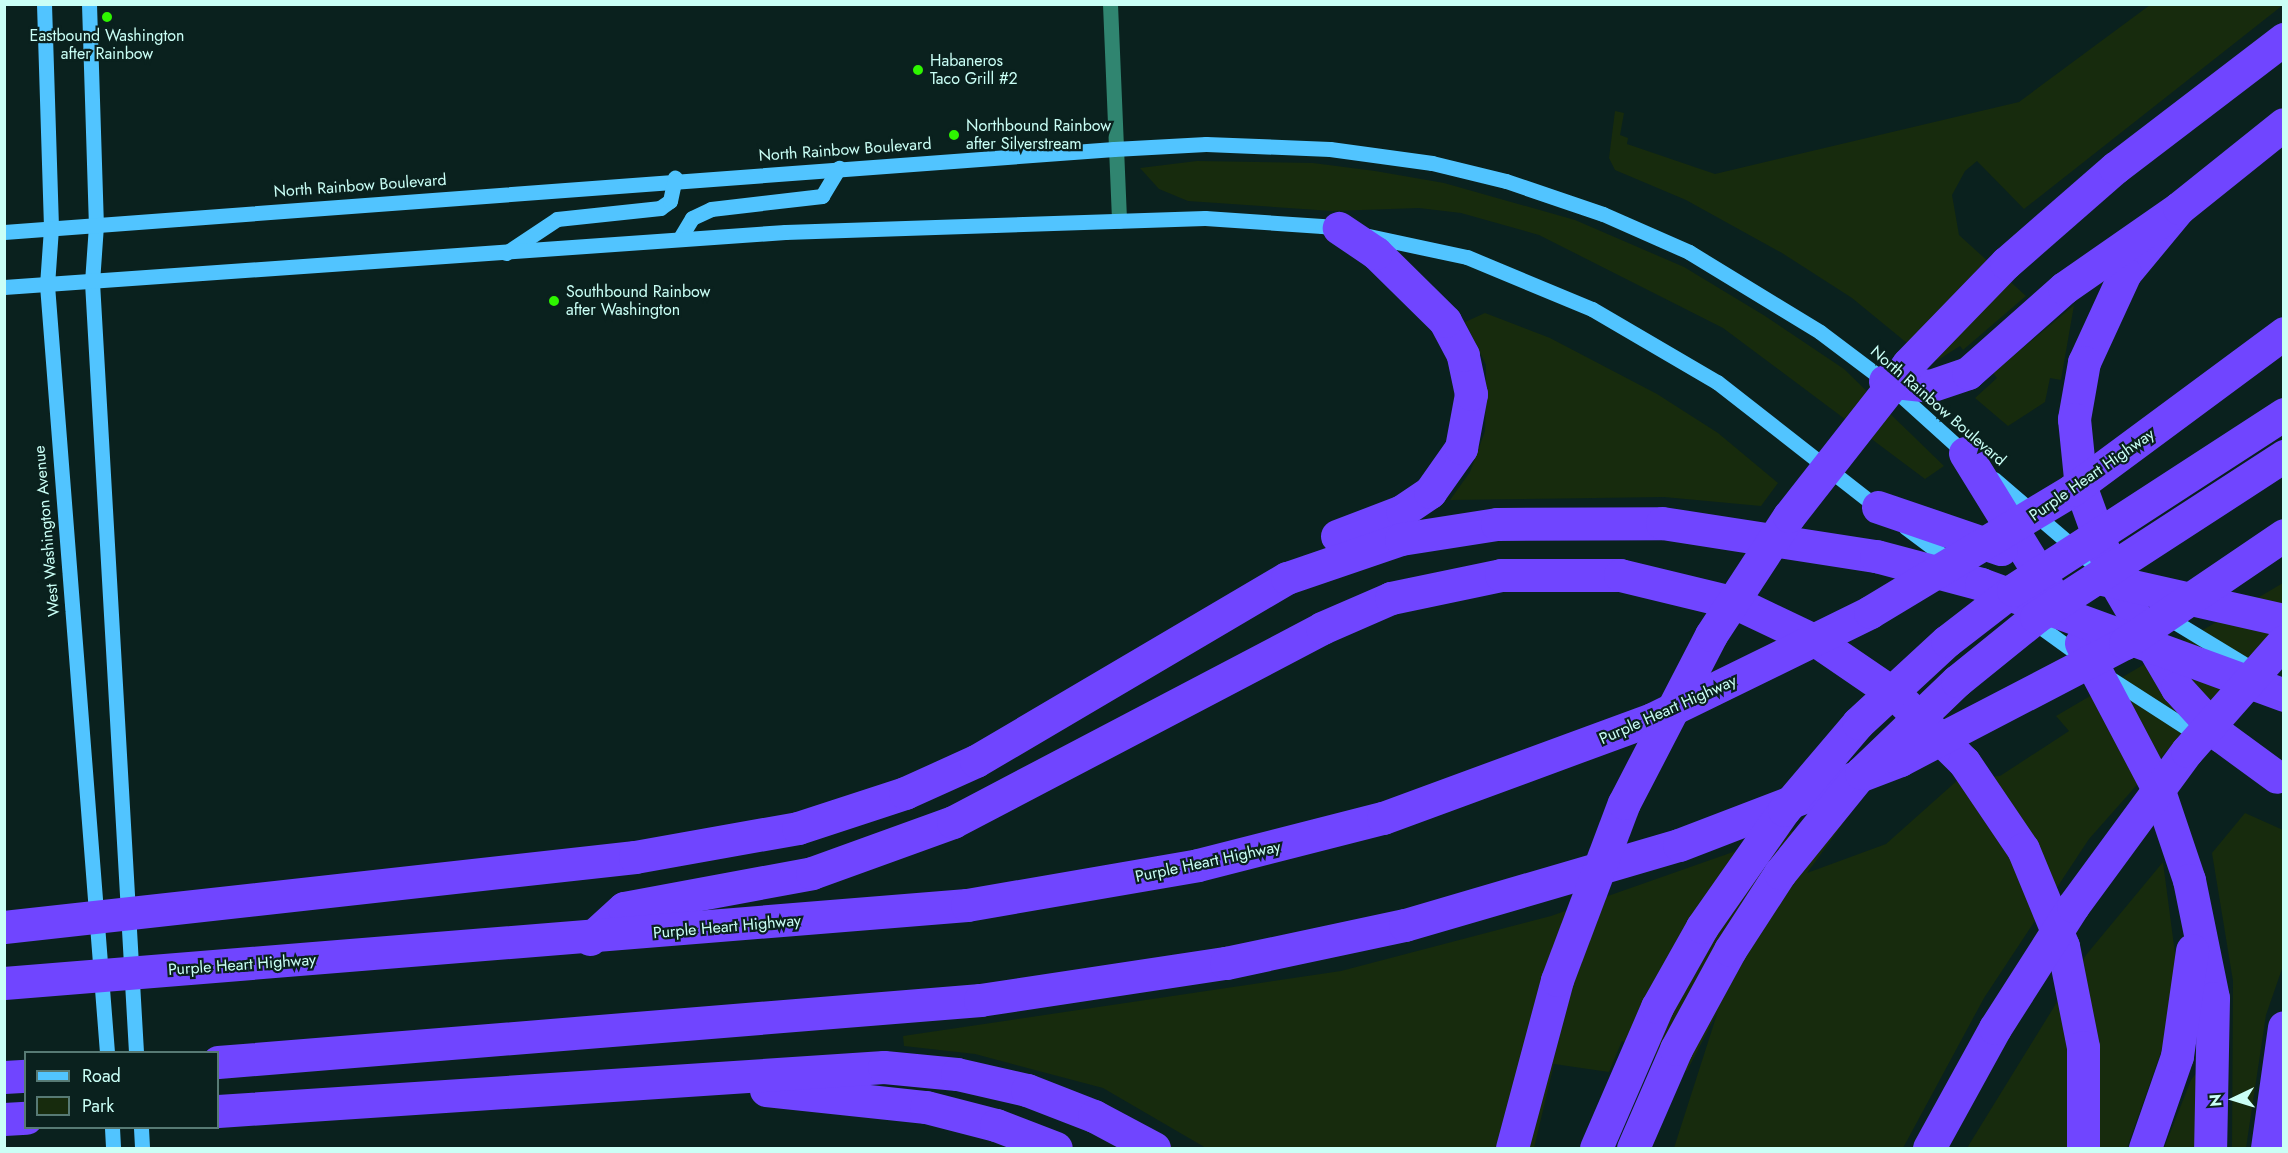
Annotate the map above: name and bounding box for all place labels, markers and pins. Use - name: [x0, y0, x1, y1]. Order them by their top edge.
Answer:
- marker: Eastbound Washington after Rainbow: [100, 10, 114, 24]
- place label: Eastbound Washington after Rainbow: [30, 26, 184, 64]
- place label: Habaneros Taco Grill #2: [930, 51, 1018, 89]
- marker: Habaneros Taco Grill #2: [911, 63, 925, 77]
- place label: Northbound Rainbow after Silverstream: [966, 116, 1111, 154]
- marker: Northbound Rainbow after Silverstream: [947, 128, 961, 142]
- place label: Southbound Rainbow after Washington: [566, 282, 710, 320]
- marker: Southbound Rainbow after Washington: [547, 294, 561, 308]

